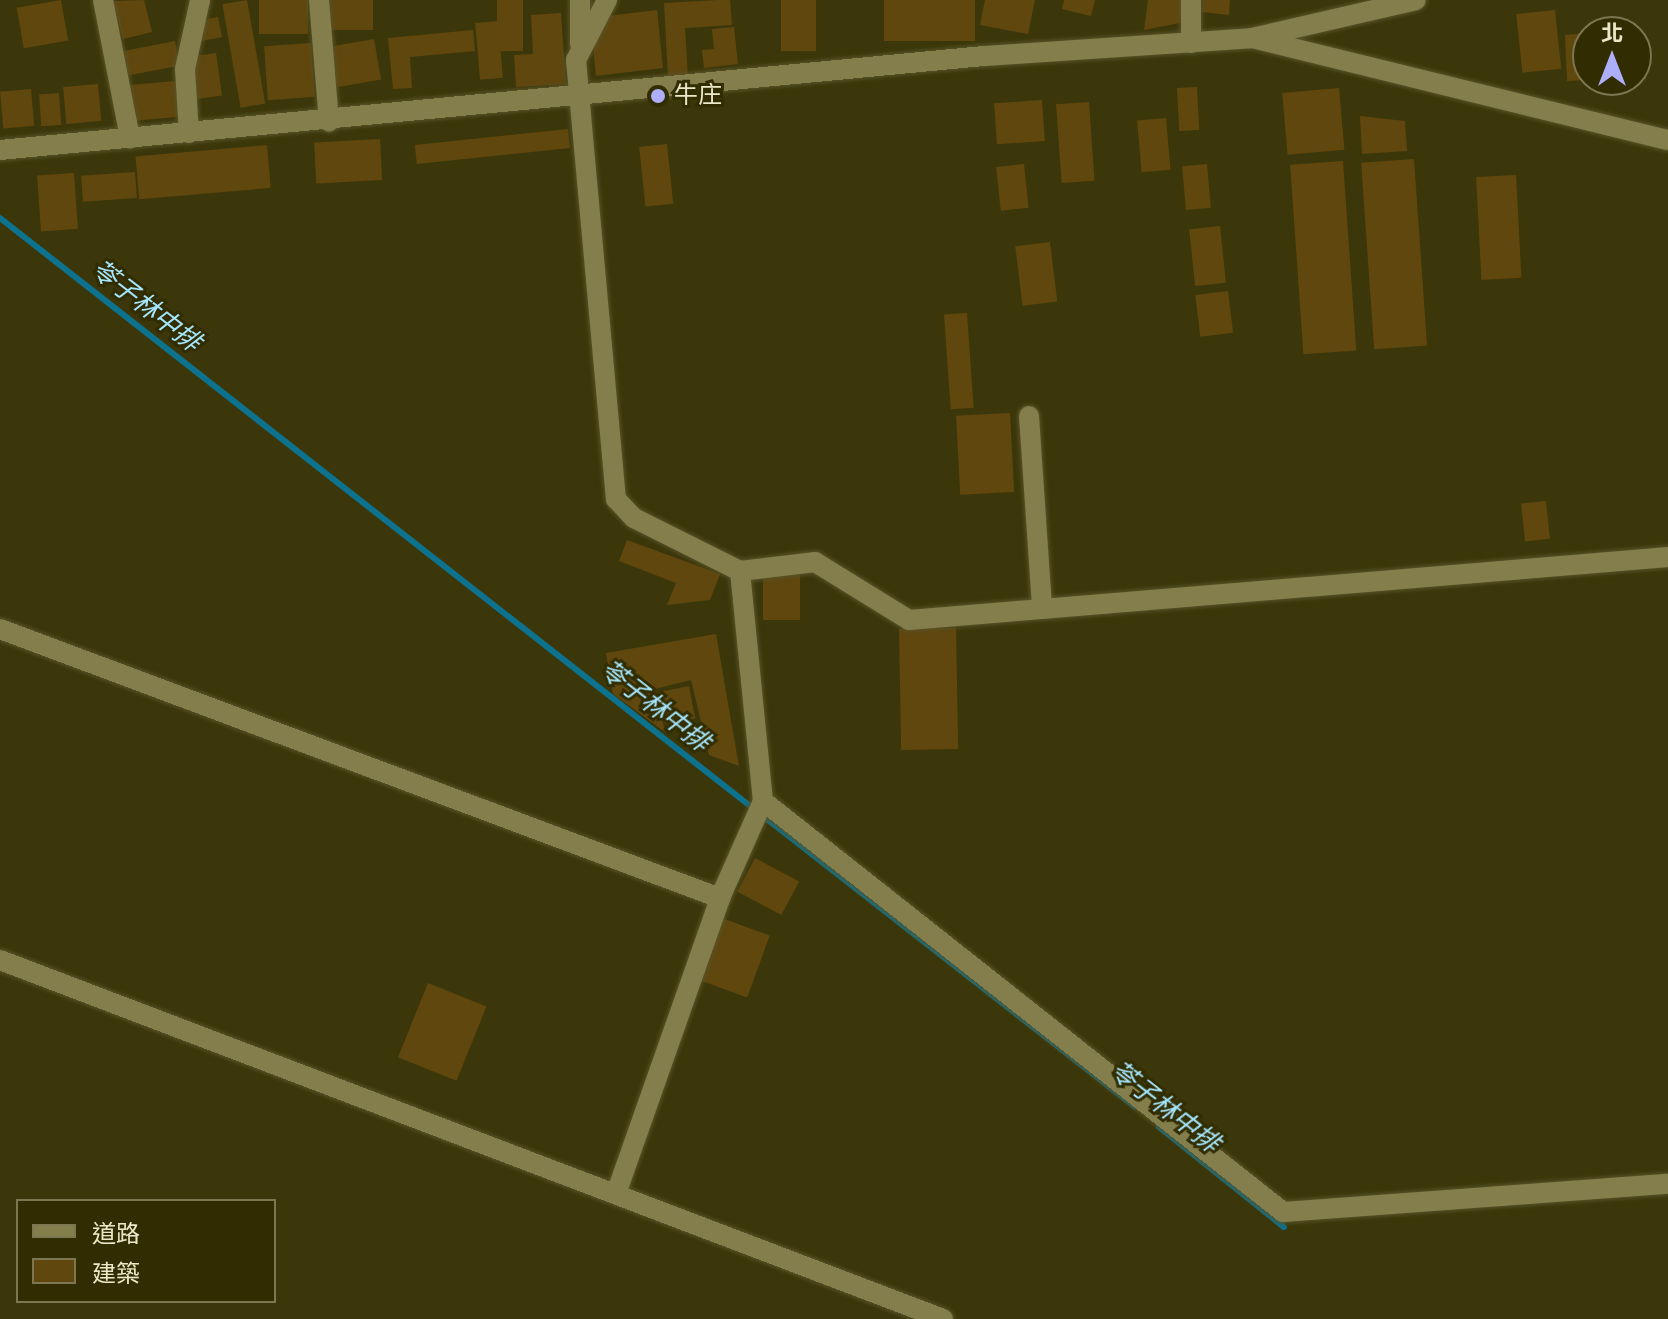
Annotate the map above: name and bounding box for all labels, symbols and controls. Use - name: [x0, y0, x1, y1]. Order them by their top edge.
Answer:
- north arrow: [1572, 16, 1652, 96]
- text: 北: [1601, 20, 1623, 47]
- place label: 牛庄: [674, 82, 722, 110]
- marker: 牛庄: [649, 87, 667, 105]
- water label: 苓子林中排: [84, 255, 206, 359]
- water label: 苓子林中排: [593, 655, 715, 759]
- water label: 苓子林中排: [1103, 1056, 1225, 1160]
- legend: [16, 1199, 276, 1303]
- text: 道路: [92, 1219, 140, 1249]
- text: 建築: [92, 1259, 140, 1289]

